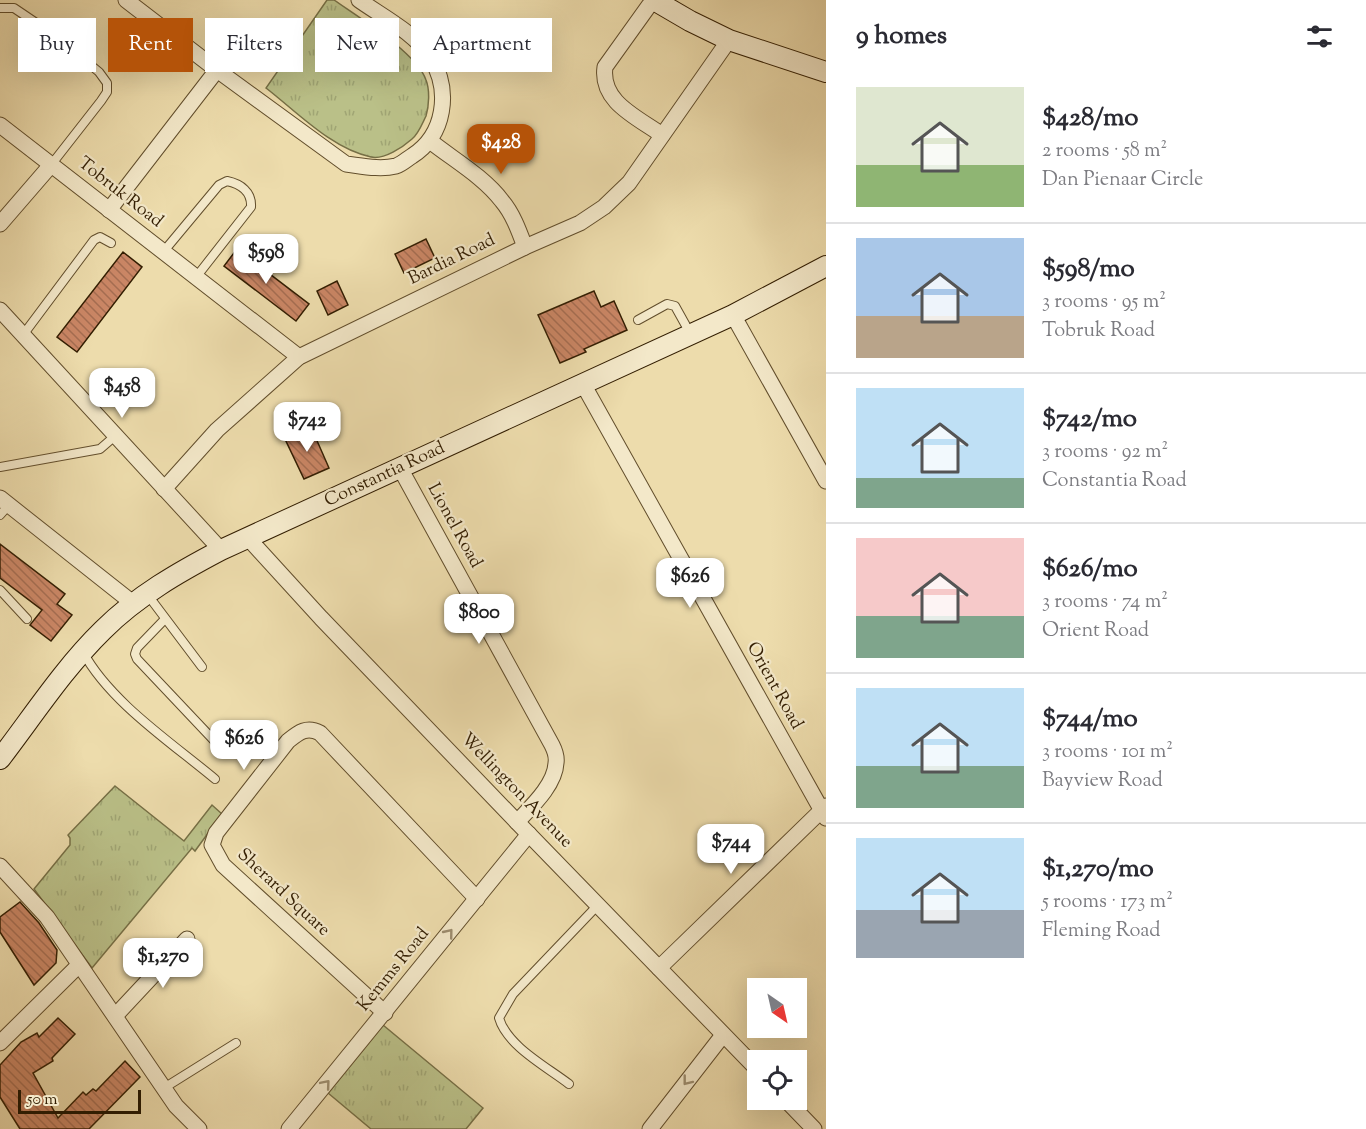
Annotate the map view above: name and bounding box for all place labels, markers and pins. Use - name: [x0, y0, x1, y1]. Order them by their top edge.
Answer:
- pin: $428: [465, 124, 537, 175]
- pin: $598: [230, 234, 302, 285]
- pin: $458: [86, 368, 158, 419]
- pin: $742: [271, 402, 343, 453]
- pin: $626: [654, 558, 726, 609]
- pin: $800: [443, 594, 515, 645]
- pin: $626: [208, 720, 280, 771]
- pin: $744: [695, 824, 767, 875]
- pin: $1,270: [114, 938, 212, 989]

